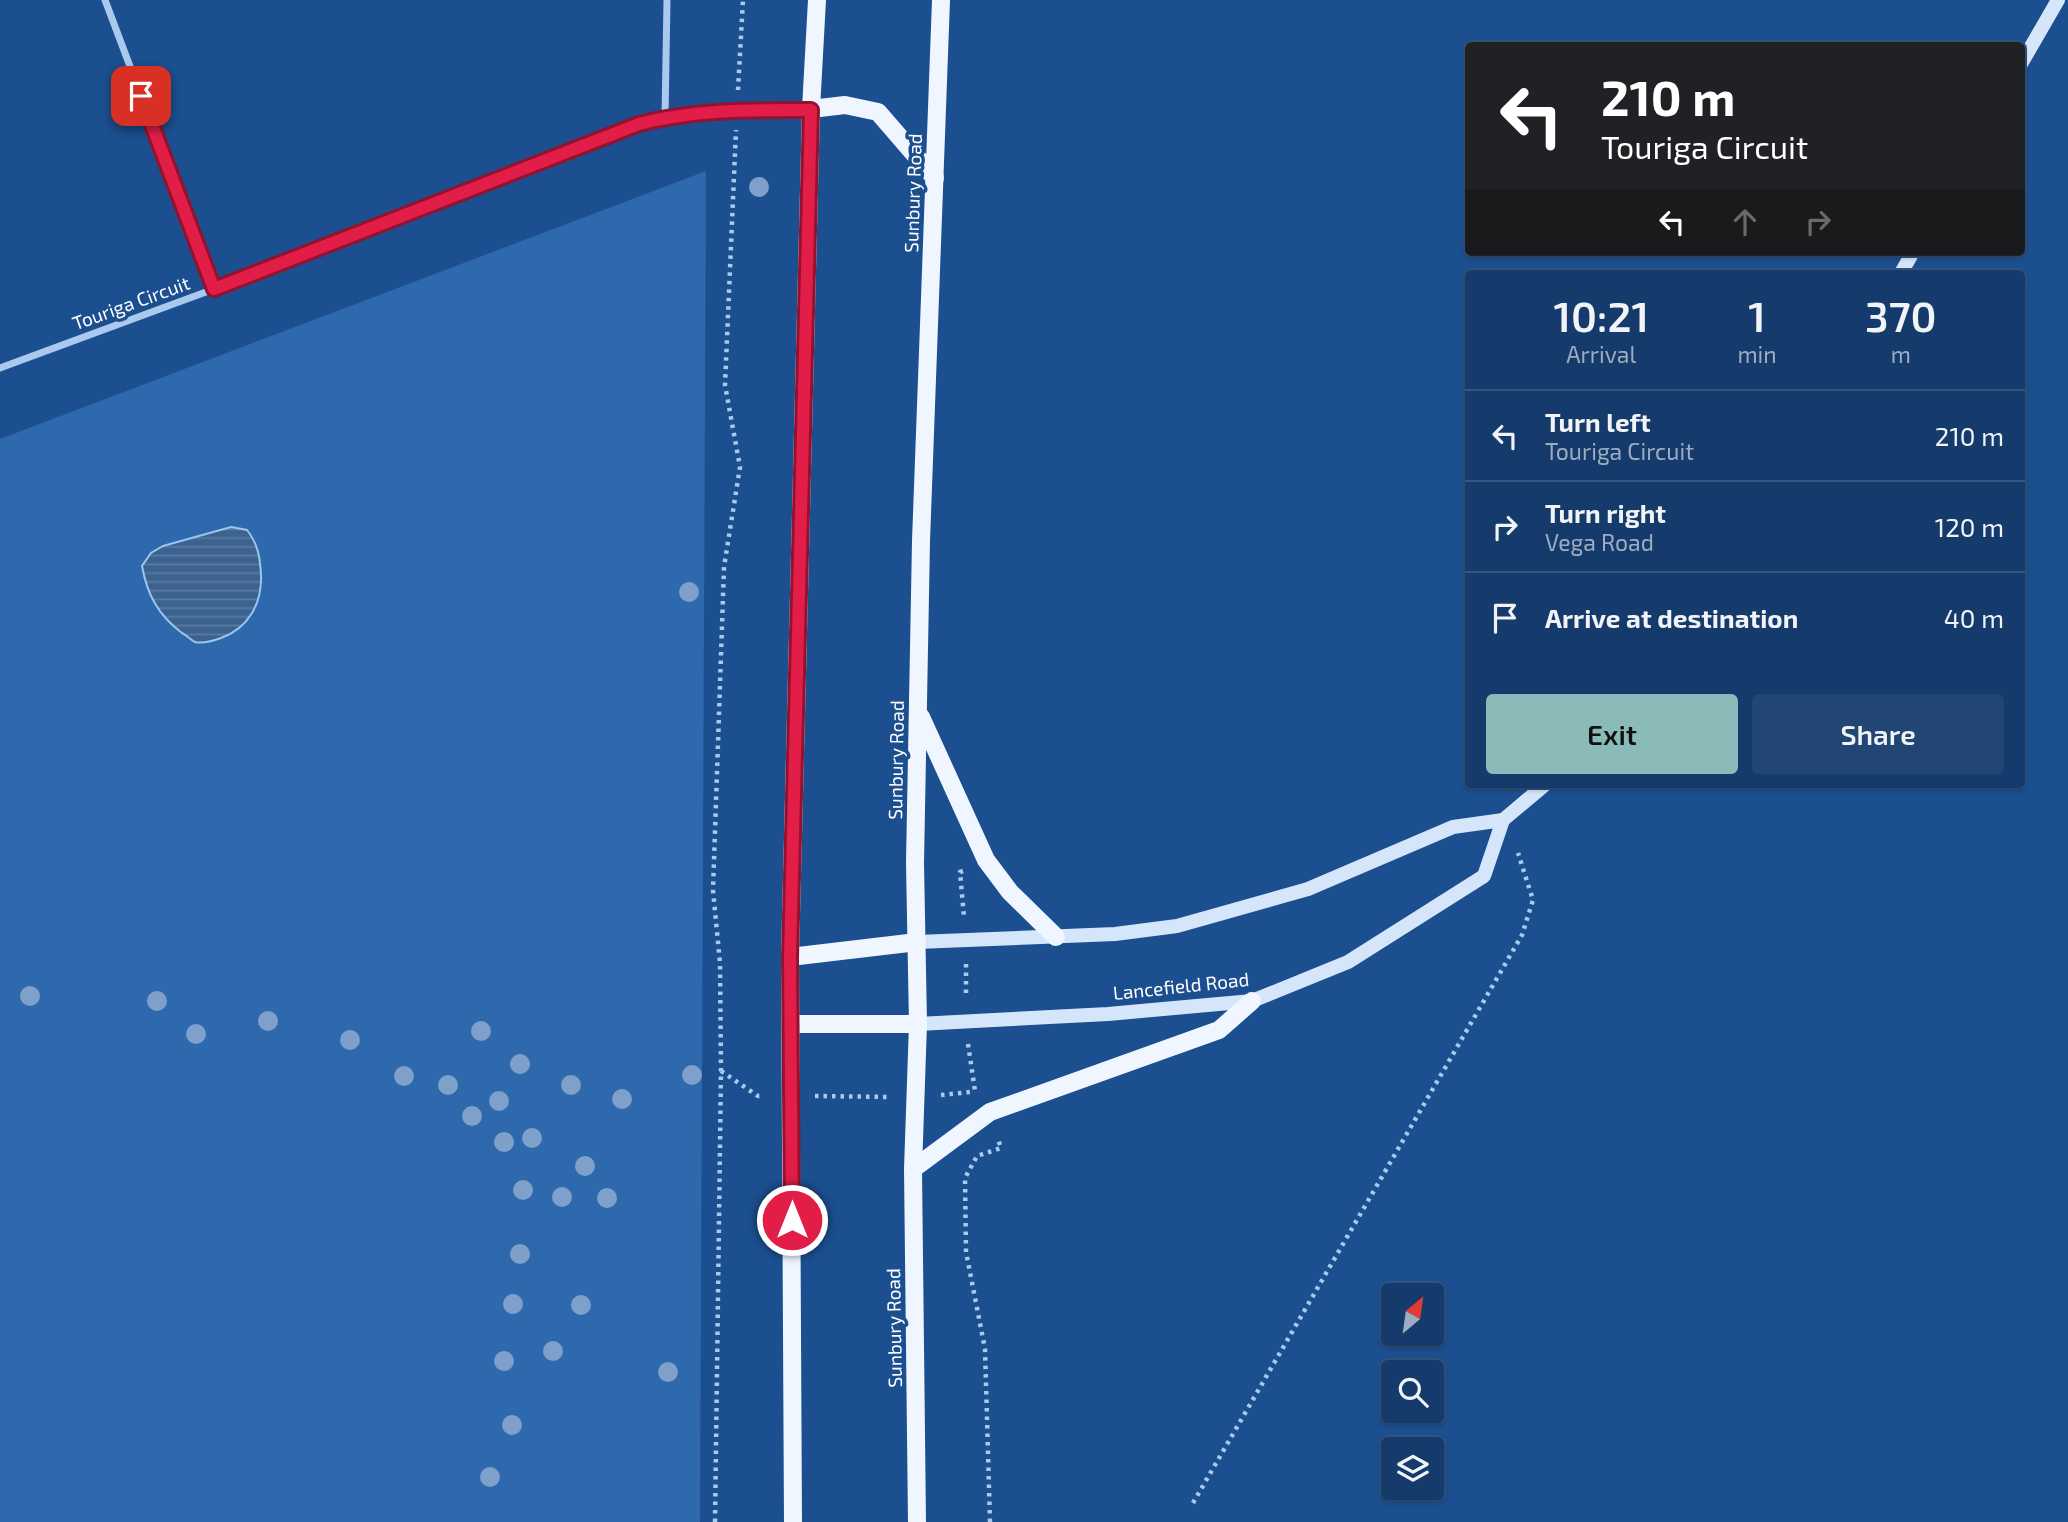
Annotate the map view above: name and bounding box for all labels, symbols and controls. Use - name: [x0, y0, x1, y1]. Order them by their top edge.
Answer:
- pin: [111, 66, 171, 126]
- text: 210 m: [1601, 67, 1735, 126]
- icon: left: [1486, 70, 1577, 161]
- icon: arrive: [122, 77, 160, 115]
- text: Touriga Circuit: [1601, 127, 1808, 165]
- street label: Sunbury Road: [899, 133, 926, 253]
- icon: left: [1653, 203, 1691, 241]
- icon: ahead: [1726, 203, 1764, 241]
- icon: right: [1799, 203, 1837, 241]
- street label: Touriga Circuit: [69, 271, 193, 334]
- text: 10:21: [1553, 290, 1649, 340]
- text: 1: [1748, 290, 1766, 340]
- text: 370: [1865, 290, 1937, 340]
- text: Arrival: [1566, 340, 1636, 368]
- text: min: [1737, 340, 1777, 368]
- text: m: [1891, 340, 1911, 368]
- text: Turn left: [1545, 406, 1651, 437]
- icon: left: [1486, 417, 1524, 455]
- text: 210 m: [1935, 420, 2004, 451]
- text: Touriga Circuit: [1545, 437, 1694, 465]
- text: Turn right: [1545, 497, 1666, 528]
- icon: right: [1486, 508, 1524, 546]
- text: 120 m: [1935, 511, 2004, 542]
- text: Vega Road: [1545, 528, 1654, 556]
- icon: arrive: [1486, 599, 1524, 637]
- text: Arrive at destination: [1545, 602, 1798, 633]
- text: 40 m: [1944, 602, 2004, 633]
- button: Exit: [1486, 694, 1738, 774]
- button: Share: [1752, 694, 2004, 774]
- street label: Sunbury Road: [883, 700, 908, 820]
- street label: Lancefield Road: [1112, 967, 1250, 1004]
- position arrow: [755, 1183, 829, 1257]
- street label: Sunbury Road: [881, 1268, 906, 1388]
- north arrow: [1381, 1283, 1444, 1346]
- map controls: [1381, 1283, 1444, 1500]
- button: search: [1381, 1360, 1444, 1423]
- button: layers: [1381, 1437, 1444, 1500]

